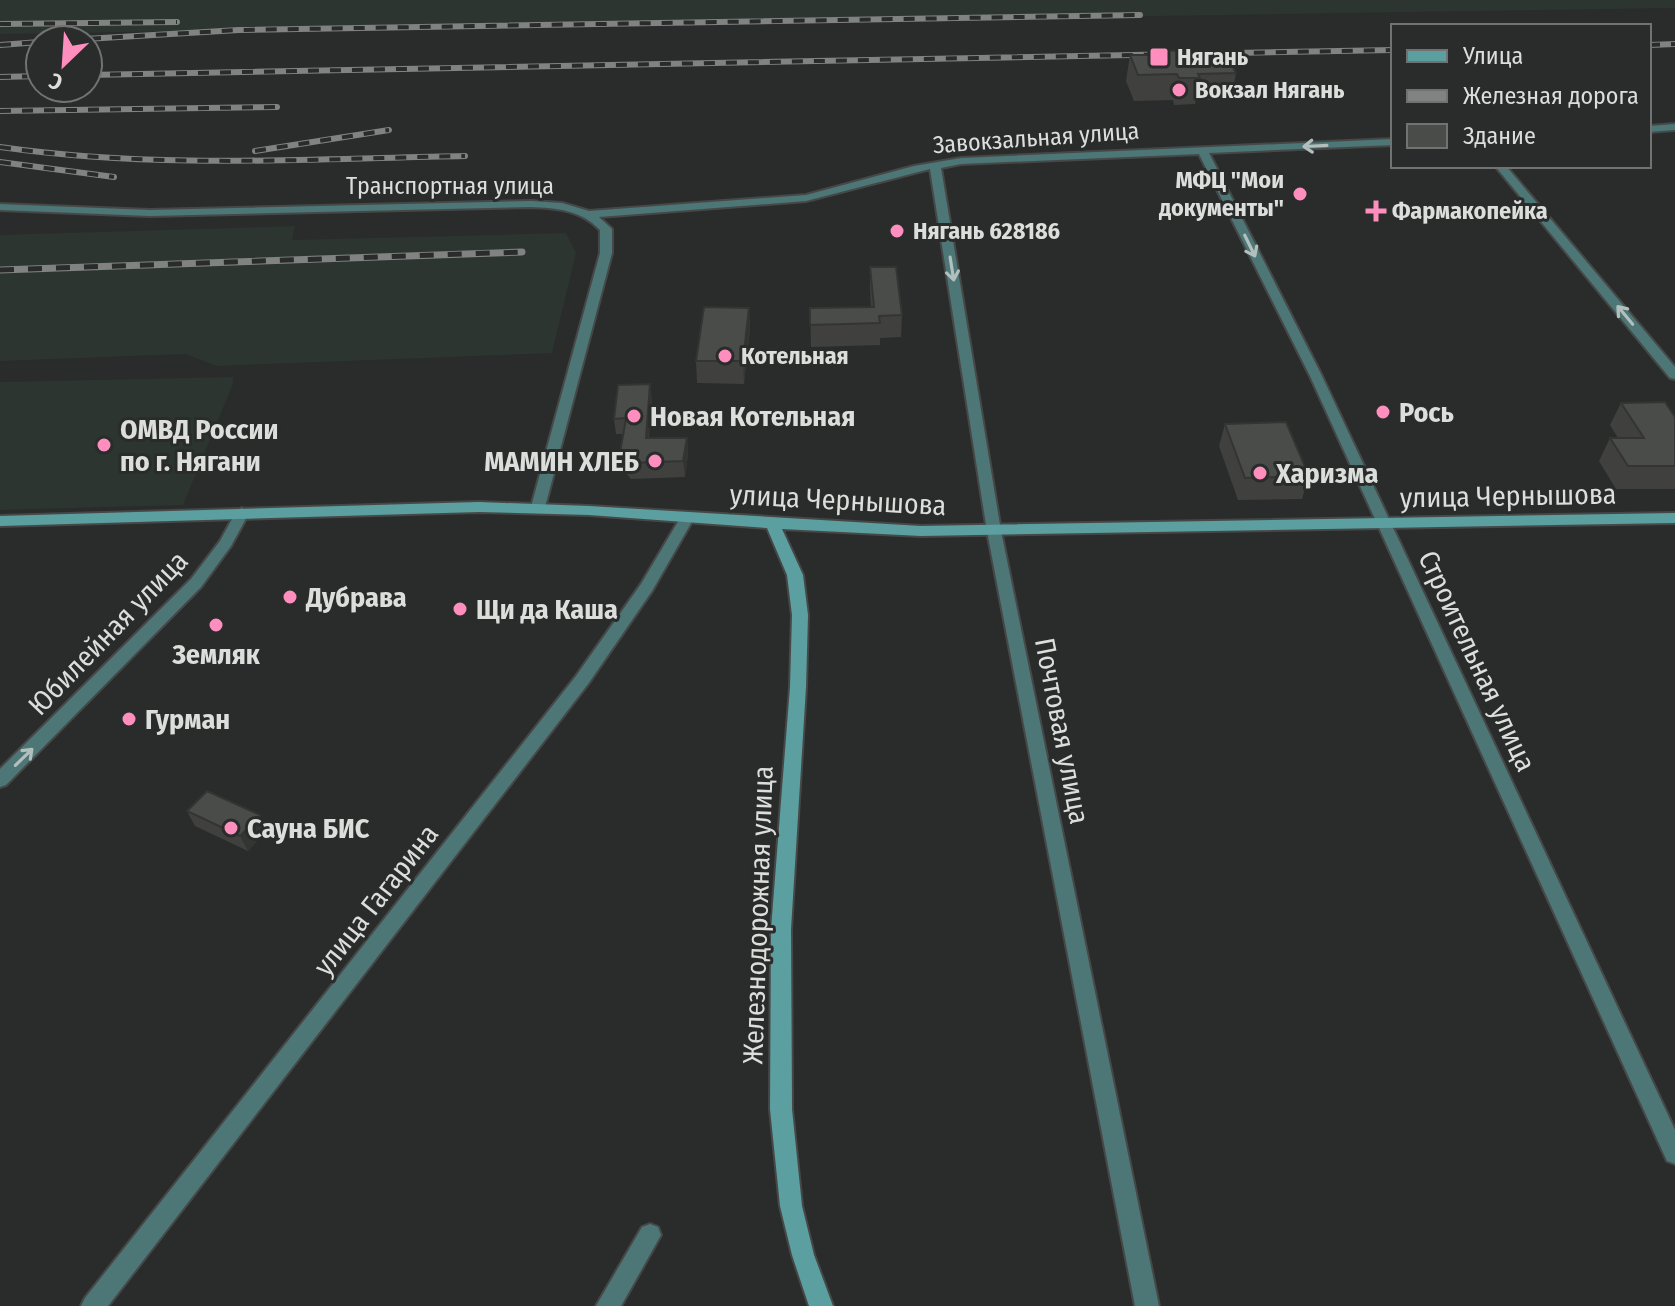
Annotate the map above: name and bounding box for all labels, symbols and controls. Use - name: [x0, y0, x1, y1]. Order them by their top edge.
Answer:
- north arrow: [24, 24, 104, 104]
- legend: [1391, 24, 1651, 168]
- text: Улица: [1462, 42, 1523, 70]
- place label: Нягань: [1177, 43, 1249, 71]
- marker: Нягань: [1148, 46, 1170, 68]
- text: С: [44, 67, 67, 96]
- place label: Вокзал Нягань: [1195, 76, 1345, 104]
- marker: Вокзал Нягань: [1170, 81, 1188, 99]
- text: Железная дорога: [1463, 82, 1639, 110]
- street label: Завокзальная улица: [932, 117, 1140, 159]
- text: Здание: [1463, 122, 1536, 150]
- one-way arrow: [1302, 139, 1329, 154]
- place label: МФЦ "Мои документы": [1158, 166, 1284, 222]
- street label: Транспортная улица: [346, 172, 554, 200]
- marker: МФЦ "Мои документы": [1291, 185, 1309, 203]
- place label: Фармакопейка: [1392, 197, 1548, 225]
- marker: Фармакопейка: [1367, 202, 1385, 220]
- place label: Нягань 628186: [913, 217, 1060, 245]
- marker: Нягань 628186: [888, 222, 906, 240]
- one-way arrow: [1243, 234, 1258, 257]
- one-way arrow: [945, 256, 960, 281]
- one-way arrow: [1616, 305, 1634, 326]
- place label: Котельная: [741, 342, 849, 370]
- marker: Котельная: [716, 347, 734, 365]
- place label: Рось: [1399, 396, 1454, 429]
- place label: Новая Котельная: [650, 400, 855, 433]
- marker: Рось: [1374, 403, 1392, 421]
- marker: Новая Котельная: [625, 407, 643, 425]
- place label: ОМВД России по г. Нягани: [120, 413, 278, 478]
- marker: ОМВД России по г. Нягани: [95, 436, 113, 454]
- place label: МАМИН ХЛЕБ: [484, 445, 639, 478]
- marker: МАМИН ХЛЕБ: [646, 452, 664, 470]
- place label: Харизма: [1275, 457, 1379, 490]
- marker: Харизма: [1251, 464, 1269, 482]
- street label: улица Чернышова: [729, 478, 947, 522]
- street label: улица Чернышова: [1399, 478, 1617, 514]
- street label: Юбилейная улица: [21, 544, 195, 722]
- street label: Строительная улица: [1411, 545, 1543, 777]
- place label: Дубрава: [305, 581, 407, 614]
- marker: Дубрава: [281, 588, 299, 606]
- place label: Щи да Каша: [476, 593, 618, 626]
- marker: Щи да Каша: [451, 600, 469, 618]
- marker: Земляк: [207, 616, 225, 634]
- street label: Почтовая улица: [1028, 635, 1096, 827]
- place label: Земляк: [171, 638, 261, 671]
- place label: Гурман: [145, 703, 230, 736]
- marker: Гурман: [120, 710, 138, 728]
- one-way arrow: [14, 747, 34, 766]
- street label: Железнодорожная улица: [736, 765, 780, 1065]
- place label: Сауна БИС: [247, 812, 370, 845]
- street label: улица Гагарина: [307, 818, 445, 982]
- marker: Сауна БИС: [222, 819, 240, 837]

